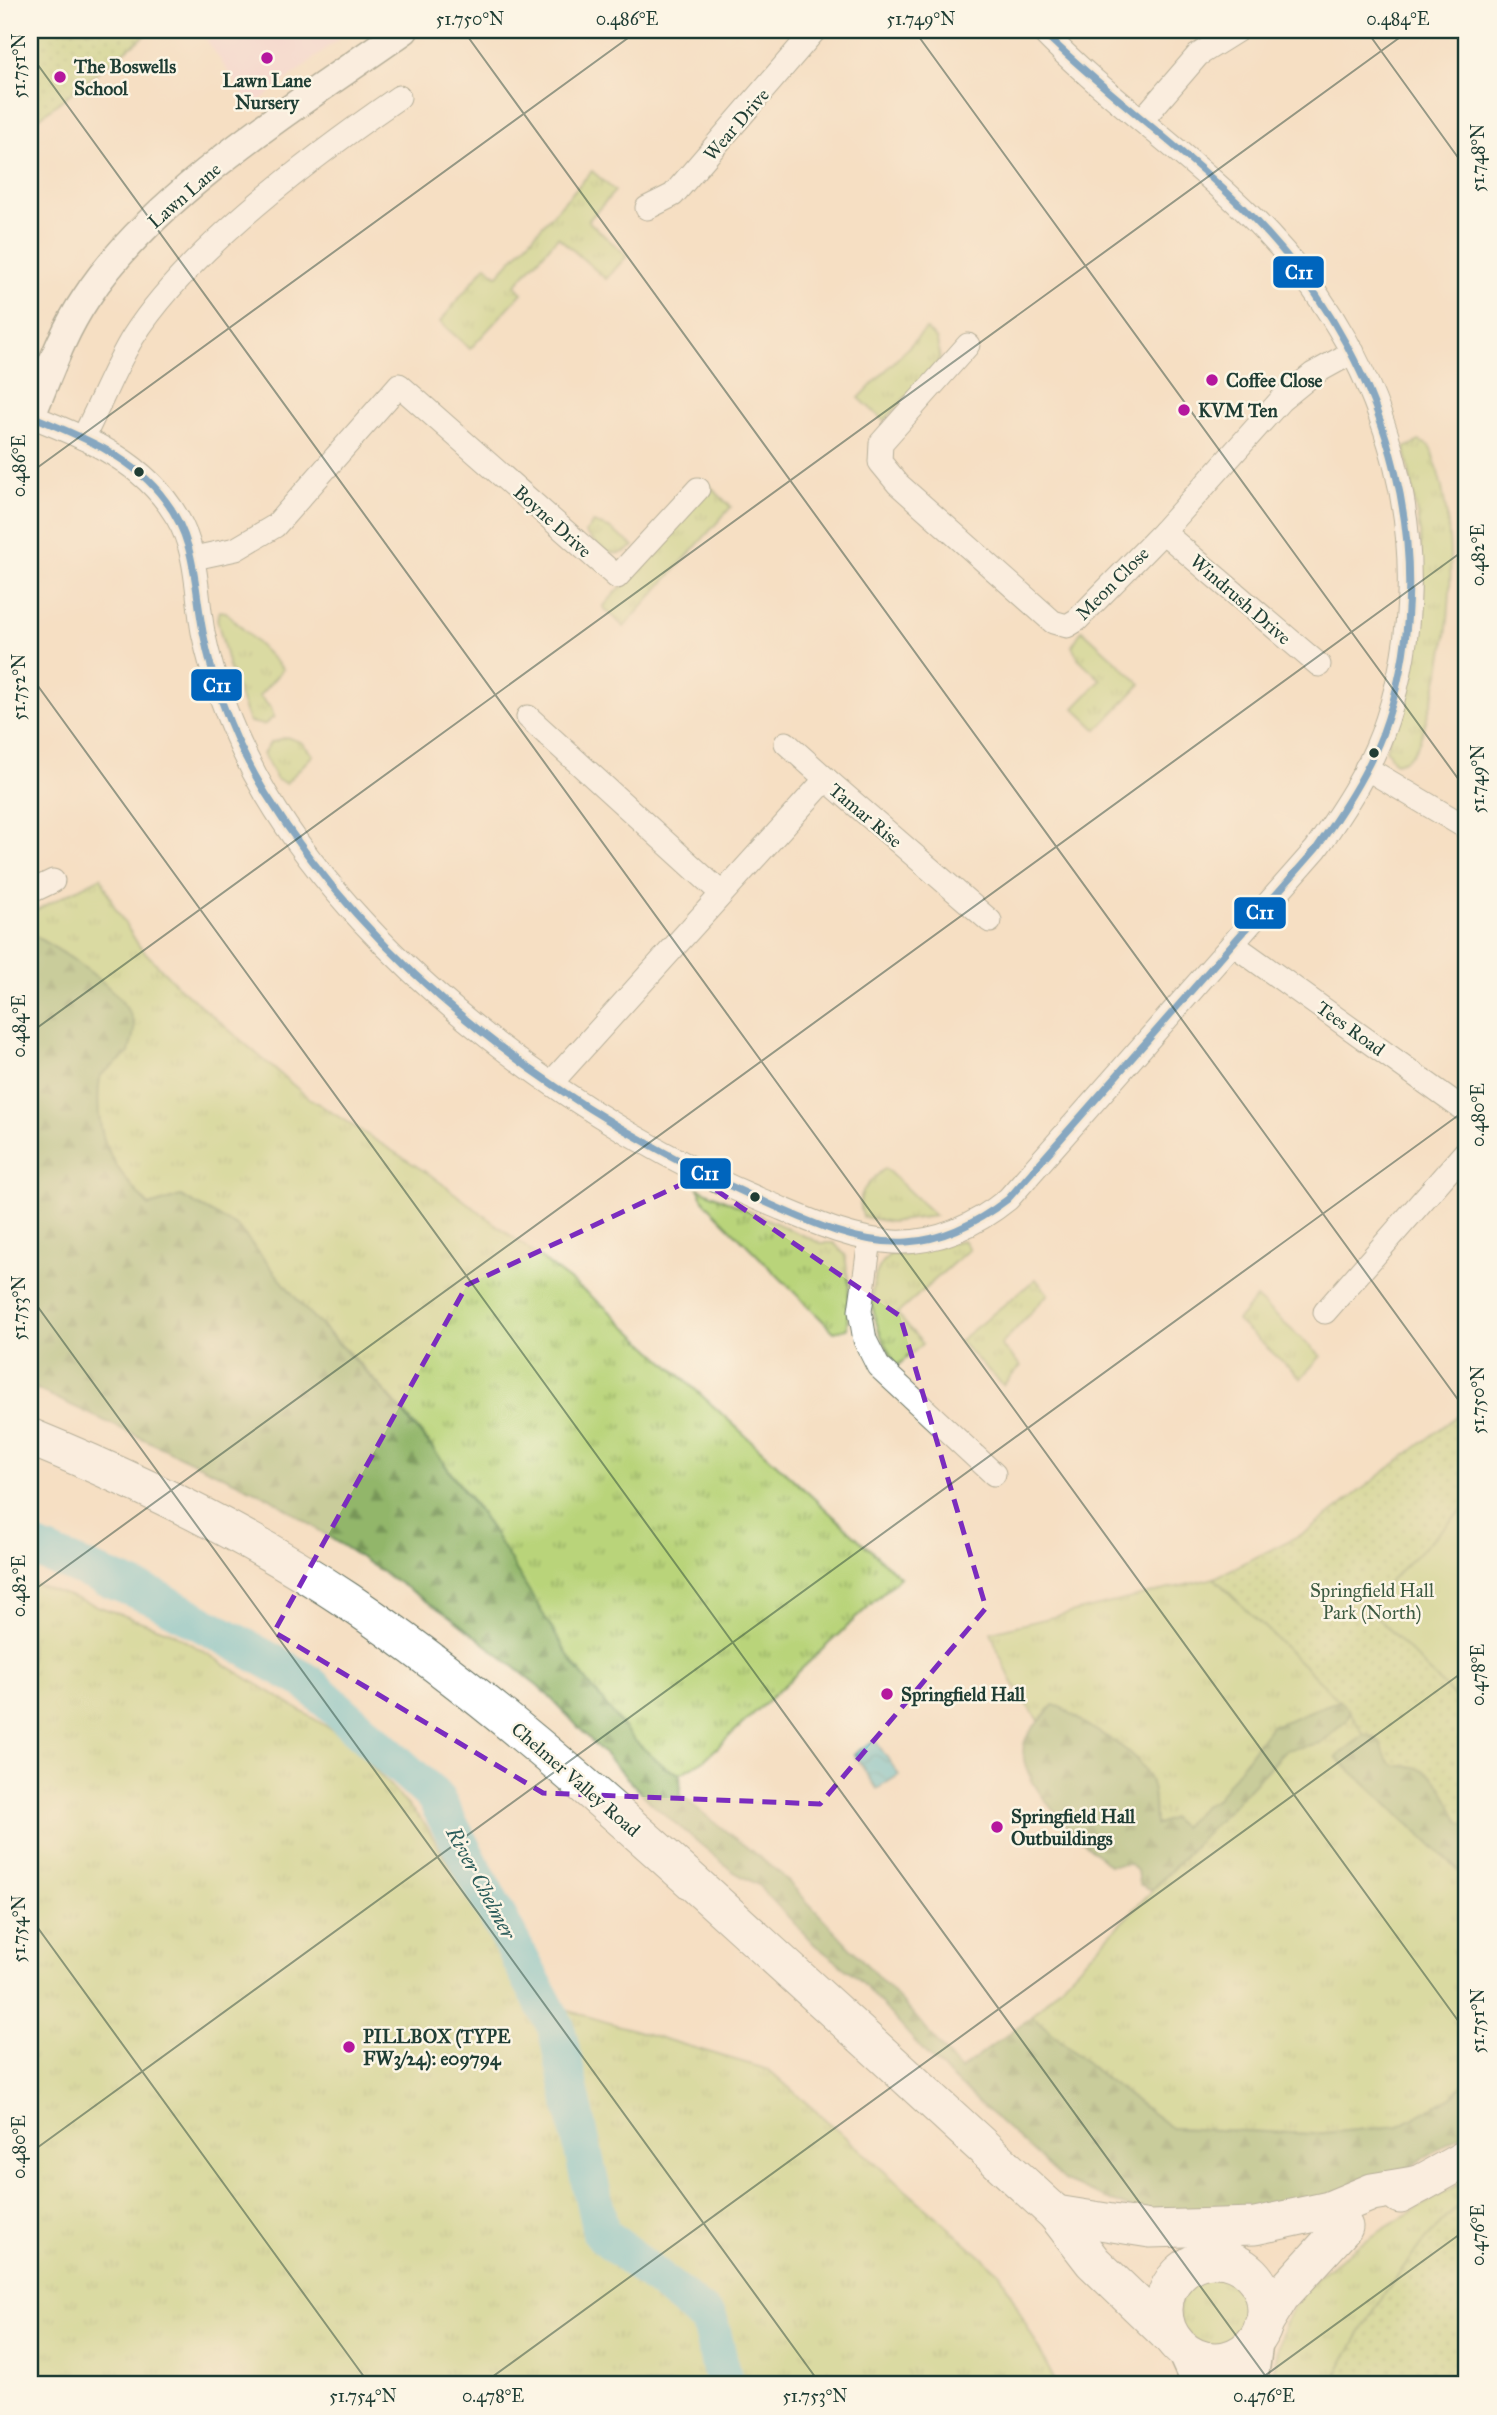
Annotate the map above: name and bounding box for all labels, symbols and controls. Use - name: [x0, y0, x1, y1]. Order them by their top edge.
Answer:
- text: 51.750°N: [436, 8, 504, 30]
- text: 0.486°E: [596, 8, 658, 30]
- text: 51.749°N: [887, 8, 955, 30]
- text: 0.484°E: [1366, 8, 1430, 30]
- text: 51.751°N: [8, 33, 30, 99]
- marker: Lawn Lane Nursery: [259, 50, 275, 66]
- place label: The Boswells School: [73, 55, 176, 100]
- marker: The Boswells School: [52, 69, 68, 85]
- place label: Lawn Lane Nursery: [222, 69, 312, 115]
- street label: Wear Drive: [699, 83, 774, 165]
- text: 51.748°N: [1467, 124, 1489, 192]
- street label: Lawn Lane: [143, 157, 226, 233]
- line badge: C11: [1272, 255, 1325, 289]
- text: C11: [1285, 261, 1313, 284]
- place label: Coffee Close: [1226, 369, 1323, 392]
- marker: Coffee Close: [1204, 372, 1220, 388]
- place label: KVM Ten: [1198, 399, 1278, 422]
- marker: KVM Ten: [1176, 402, 1192, 418]
- text: 0.486°E: [8, 435, 30, 497]
- unlabelled marker: [132, 465, 146, 479]
- street label: Boyne Drive: [509, 480, 597, 563]
- text: 0.482°E: [1467, 524, 1489, 586]
- street label: Meon Close: [1071, 542, 1154, 625]
- street label: Windrush Drive: [1186, 549, 1296, 649]
- text: 51.752°N: [8, 654, 30, 720]
- line badge: C11: [190, 668, 243, 702]
- text: C11: [203, 674, 231, 697]
- text: 51.749°N: [1467, 745, 1489, 813]
- unlabelled marker: [1367, 746, 1381, 760]
- street label: Tamar Rise: [824, 778, 907, 853]
- line badge: C11: [1233, 896, 1287, 930]
- text: C11: [1246, 901, 1274, 924]
- text: 0.484°E: [8, 994, 30, 1058]
- street label: Tees Road: [1312, 996, 1390, 1061]
- text: 0.480°E: [1467, 1083, 1489, 1147]
- line badge: C11: [679, 1157, 732, 1190]
- text: C11: [691, 1162, 719, 1185]
- unlabelled marker: [748, 1190, 762, 1204]
- text: 51.753°N: [8, 1275, 30, 1341]
- text: 51.750°N: [1467, 1366, 1489, 1434]
- text: 0.482°E: [8, 1555, 30, 1617]
- park label: Springfield Hall Park (North): [1310, 1579, 1435, 1625]
- text: 0.478°E: [1467, 1644, 1489, 1706]
- place label: Springfield Hall: [901, 1683, 1026, 1707]
- marker: Springfield Hall: [879, 1686, 895, 1702]
- street label: Chelmer Valley Road: [507, 1717, 645, 1842]
- place label: Springfield Hall Outbuildings: [1011, 1805, 1136, 1851]
- marker: Springfield Hall Outbuildings: [989, 1819, 1005, 1835]
- water label: River Chelmer: [440, 1822, 522, 1945]
- text: 51.754°N: [8, 1895, 30, 1963]
- text: 51.751°N: [1467, 1988, 1489, 2054]
- place label: PILLBOX (TYPE FW3/24): e09794: [363, 2025, 511, 2071]
- marker: PILLBOX (TYPE FW3/24): e09794: [341, 2039, 357, 2055]
- text: 0.480°E: [8, 2115, 30, 2179]
- text: 0.476°E: [1467, 2204, 1489, 2266]
- text: 51.754°N: [329, 2385, 397, 2407]
- text: 0.478°E: [462, 2385, 524, 2407]
- text: 51.753°N: [782, 2385, 848, 2407]
- text: 0.476°E: [1233, 2385, 1295, 2407]

